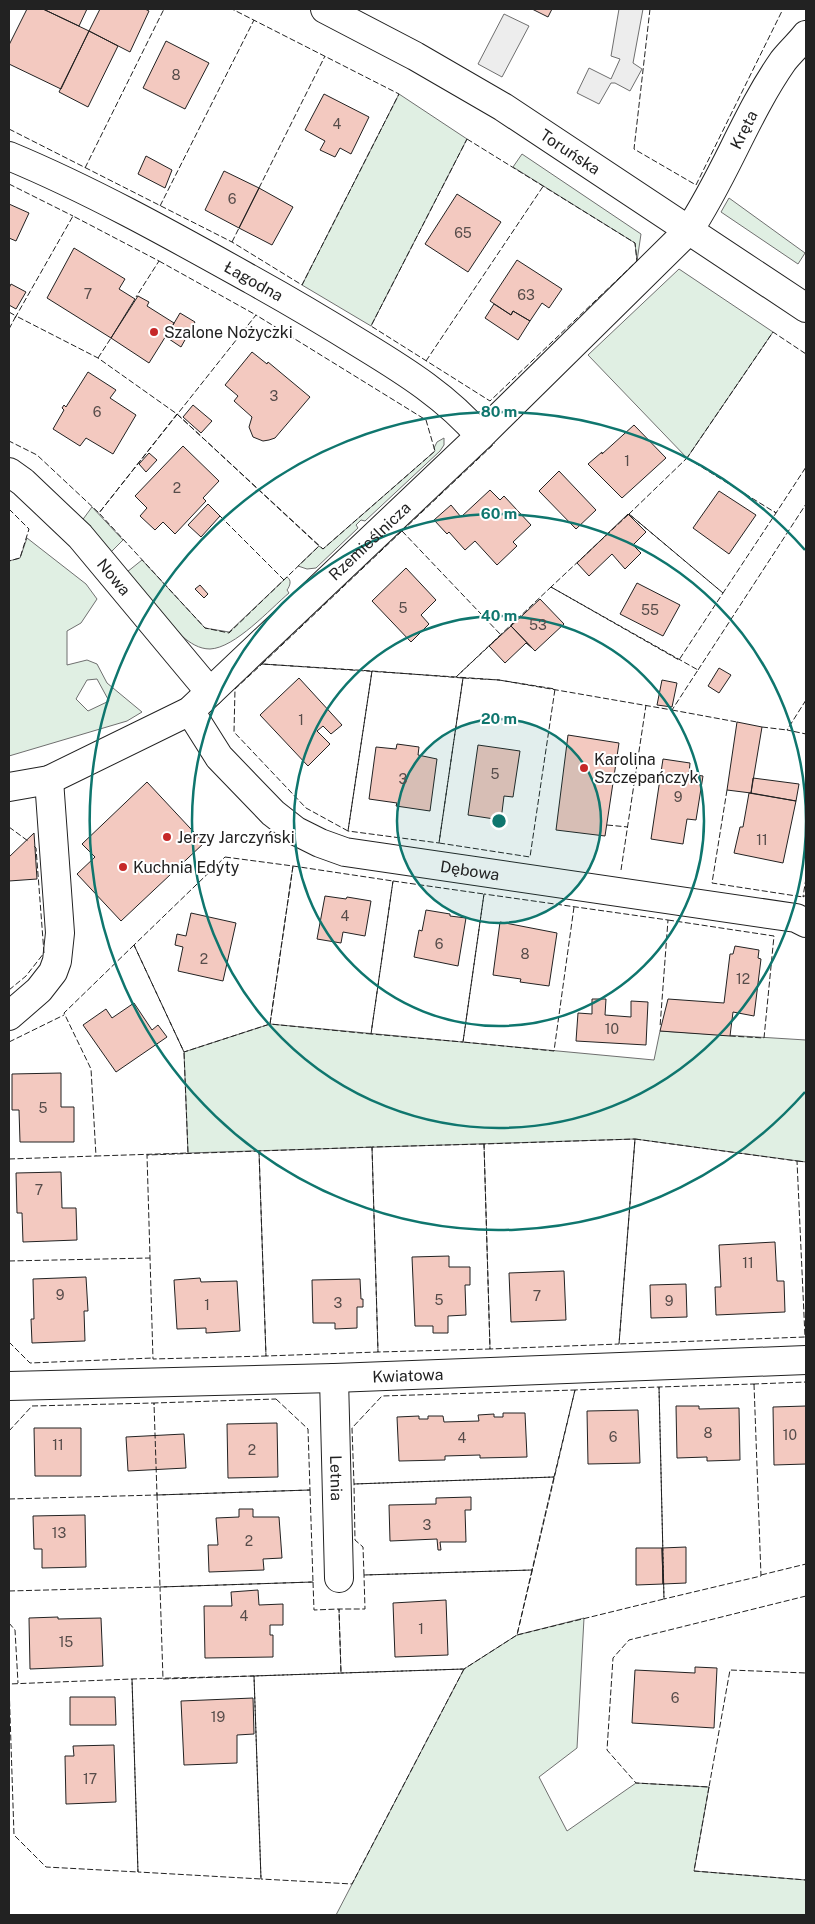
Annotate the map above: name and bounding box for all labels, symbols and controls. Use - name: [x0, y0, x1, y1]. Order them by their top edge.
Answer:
- house number: 8: [171, 67, 181, 83]
- street label: Kręta: [726, 107, 762, 152]
- house number: 4: [333, 116, 342, 132]
- street label: Toruńska: [536, 125, 604, 179]
- house number: 6: [228, 191, 237, 207]
- house number: 65: [454, 225, 472, 241]
- street label: Łagodna: [221, 257, 286, 305]
- house number: 7: [84, 286, 92, 302]
- house number: 63: [517, 287, 535, 303]
- place label: Szalone Nożyczki: [164, 323, 293, 342]
- marker: Szalone Nożyczki: [148, 326, 160, 338]
- house number: 3: [270, 388, 279, 404]
- text: 80 m: [481, 403, 517, 420]
- house number: 6: [93, 404, 102, 420]
- house number: 1: [624, 453, 630, 469]
- house number: 2: [173, 480, 181, 496]
- street label: Rzemieślnicza: [325, 498, 415, 584]
- text: 60 m: [481, 505, 517, 522]
- street label: Nowa: [93, 555, 134, 599]
- house number: 5: [399, 600, 408, 616]
- house number: 55: [641, 602, 659, 618]
- text: 40 m: [481, 607, 517, 624]
- house number: 53: [529, 617, 547, 633]
- text: 20 m: [481, 710, 517, 727]
- house number: 1: [298, 712, 304, 728]
- place label: Karolina Szczepańczyk: [594, 750, 699, 787]
- marker: Karolina Szczepańczyk: [578, 762, 590, 774]
- house number: 5: [491, 766, 500, 782]
- house number: 3: [399, 771, 408, 787]
- house number: 9: [674, 789, 683, 805]
- centre of rings: [490, 812, 508, 830]
- place label: Jerzy Jarczyński: [177, 828, 295, 847]
- marker: Jerzy Jarczyński: [161, 831, 173, 843]
- house number: 11: [756, 832, 768, 848]
- street label: Dębowa: [439, 857, 501, 885]
- place label: Kuchnia Edyty: [133, 858, 240, 877]
- marker: Kuchnia Edyty: [117, 861, 129, 873]
- house number: 4: [341, 908, 350, 924]
- house number: 6: [435, 936, 444, 952]
- house number: 8: [520, 946, 530, 962]
- house number: 2: [200, 951, 208, 967]
- house number: 12: [736, 971, 750, 987]
- house number: 10: [605, 1021, 619, 1037]
- house number: 5: [39, 1100, 48, 1116]
- house number: 7: [35, 1182, 43, 1198]
- house number: 11: [742, 1255, 754, 1271]
- house number: 9: [56, 1287, 65, 1303]
- house number: 7: [533, 1288, 541, 1304]
- house number: 5: [435, 1292, 444, 1308]
- house number: 9: [665, 1293, 674, 1309]
- house number: 3: [334, 1295, 343, 1311]
- house number: 1: [204, 1297, 210, 1313]
- street label: Kwiatowa: [372, 1365, 444, 1387]
- house number: 8: [703, 1425, 713, 1441]
- house number: 10: [783, 1427, 797, 1443]
- house number: 6: [609, 1429, 618, 1445]
- house number: 4: [458, 1430, 467, 1446]
- house number: 11: [52, 1437, 64, 1453]
- house number: 2: [248, 1442, 256, 1458]
- street label: Letnia: [326, 1455, 346, 1501]
- house number: 3: [423, 1517, 432, 1533]
- house number: 13: [52, 1525, 66, 1541]
- house number: 2: [245, 1533, 253, 1549]
- house number: 4: [240, 1608, 249, 1624]
- house number: 1: [418, 1621, 424, 1637]
- house number: 15: [59, 1634, 73, 1650]
- house number: 6: [671, 1690, 680, 1706]
- house number: 19: [211, 1709, 225, 1725]
- house number: 17: [83, 1771, 97, 1787]

